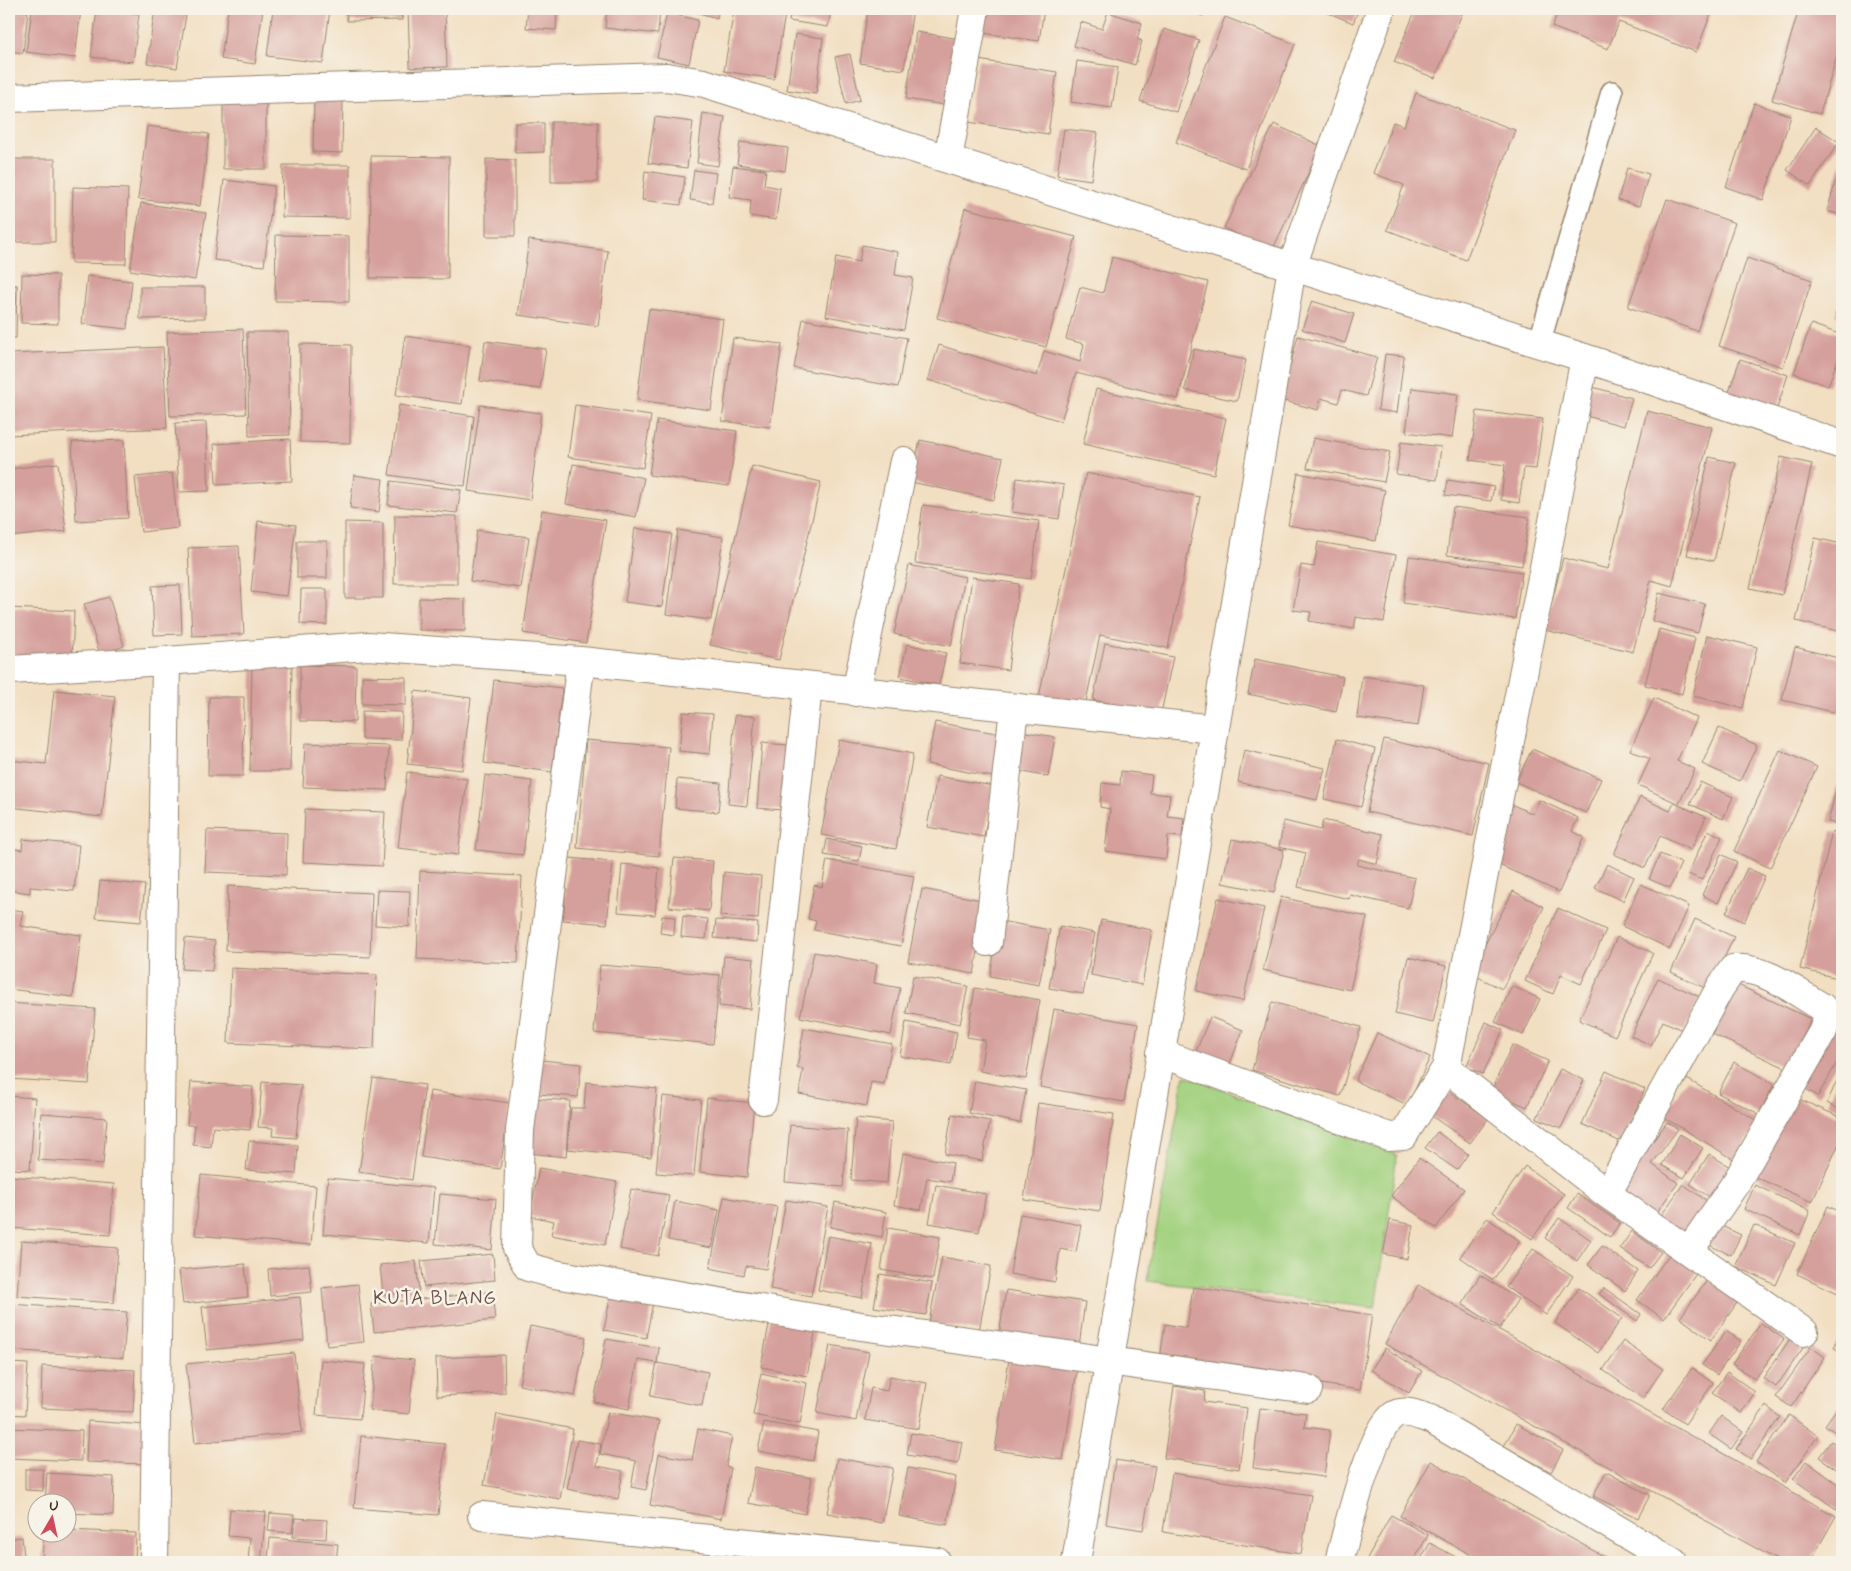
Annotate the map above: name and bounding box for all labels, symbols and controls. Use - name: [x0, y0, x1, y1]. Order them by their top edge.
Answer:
- district label: KUTA BLANG: [373, 1286, 497, 1311]
- north arrow: [28, 1494, 78, 1544]
- text: U: [48, 1497, 60, 1516]

